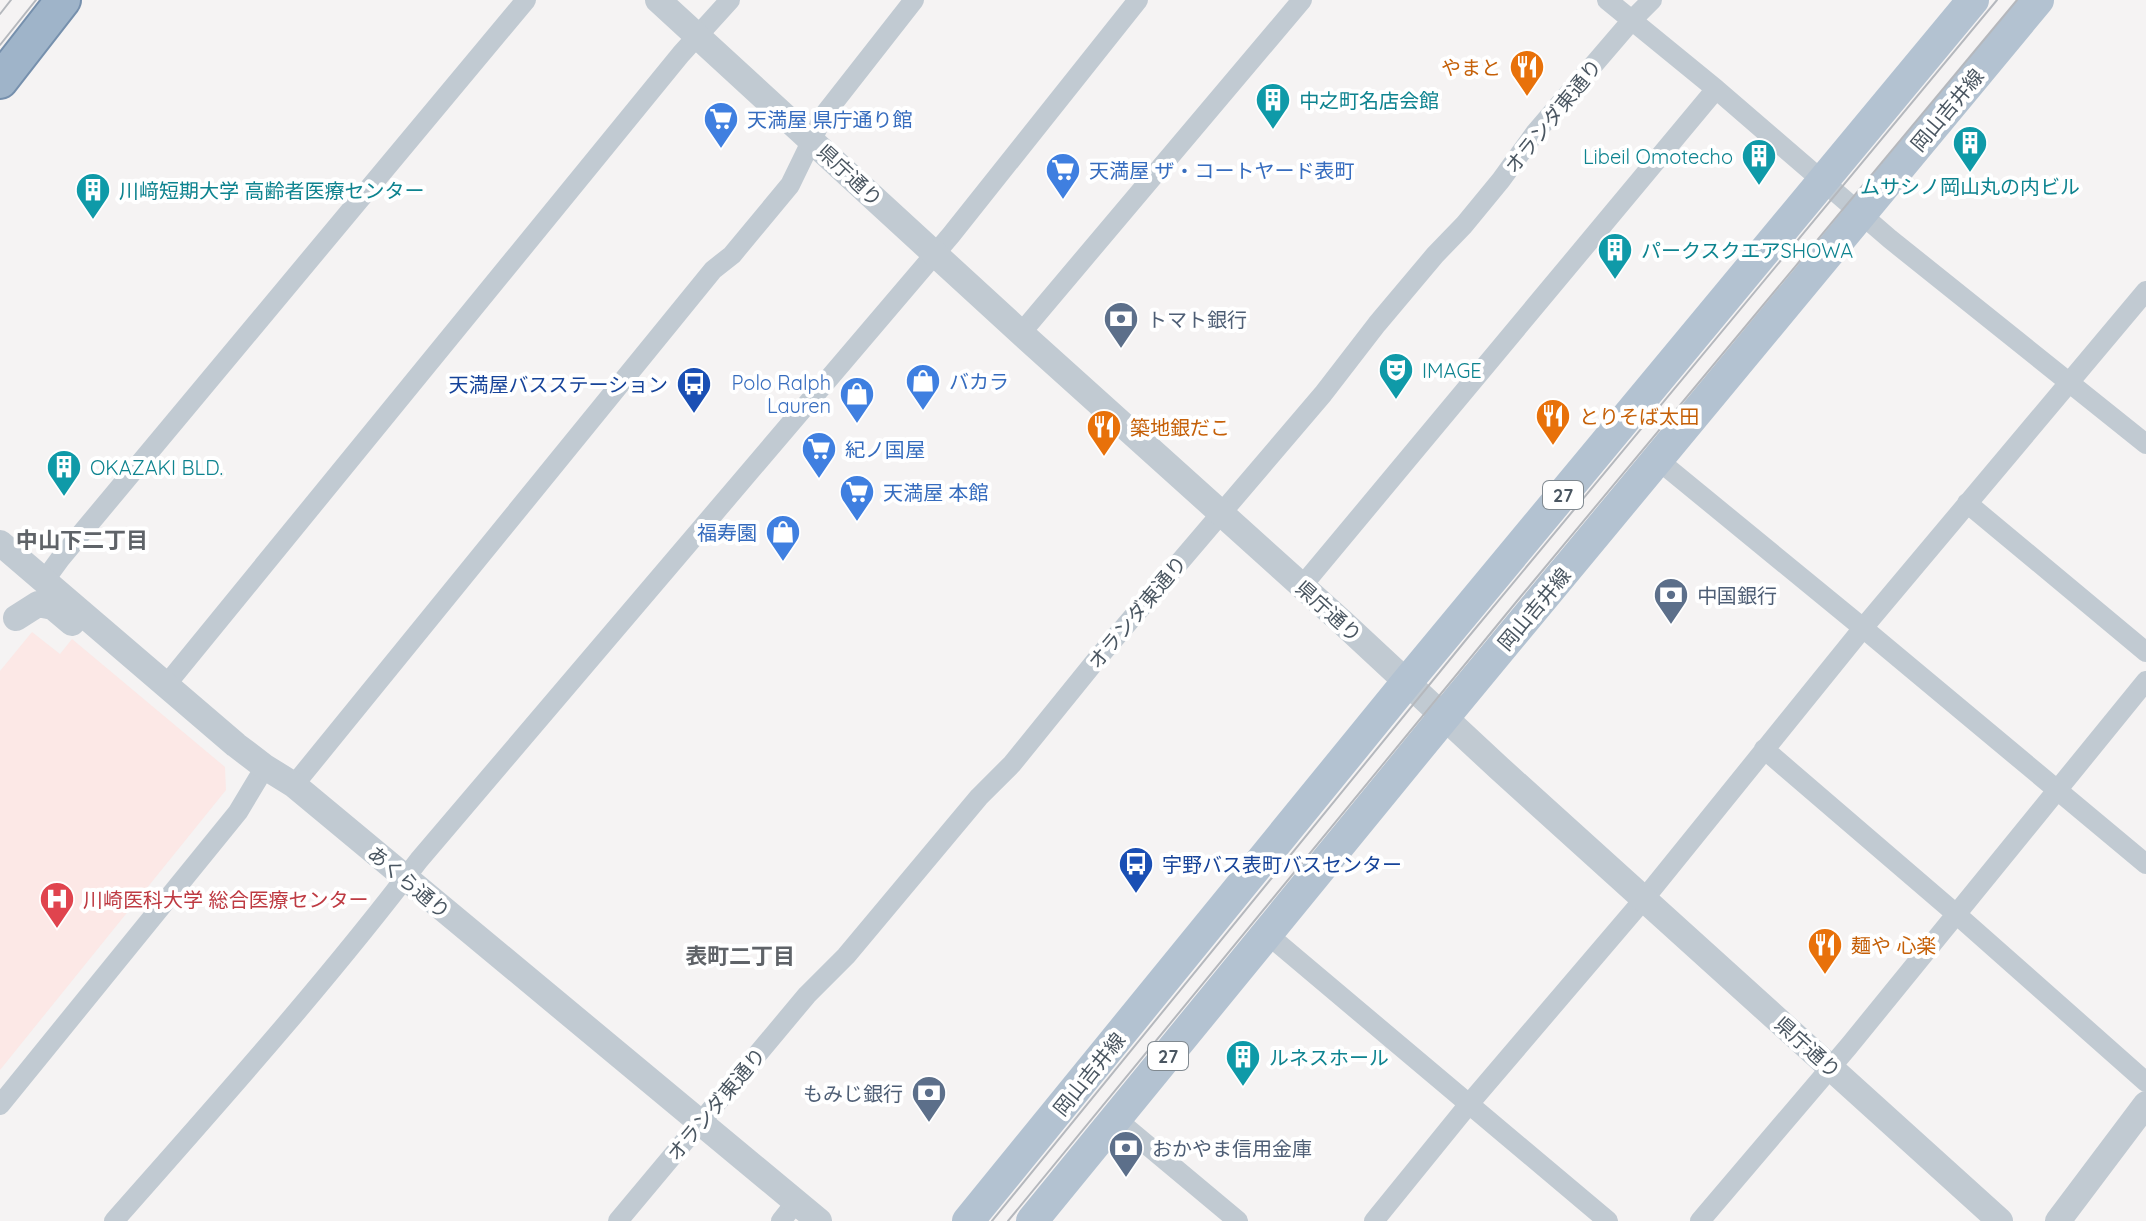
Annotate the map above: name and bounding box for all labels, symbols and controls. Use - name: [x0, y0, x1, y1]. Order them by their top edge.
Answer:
- restaurant icon: やまと: [1508, 48, 1546, 98]
- street label: オランダ東通り: [1499, 54, 1607, 178]
- place label: やまと: [1441, 55, 1501, 80]
- street label: 岡山吉井線: [1905, 64, 1989, 156]
- building icon: 中之町名店会館: [1254, 81, 1292, 131]
- place label: 中之町名店会館: [1299, 88, 1439, 113]
- supermarket icon: 天満屋 県庁通り館: [702, 100, 740, 150]
- place label: 天満屋 県庁通り館: [747, 107, 912, 132]
- building icon: ムサシノ岡山丸の内ビル: [1951, 124, 1989, 174]
- building icon: Libeil Omotecho: [1740, 137, 1778, 187]
- street label: 県庁通り: [812, 139, 888, 211]
- place label: Libeil Omotecho: [1583, 144, 1733, 169]
- supermarket icon: 天満屋 ザ・コートヤード表町: [1044, 151, 1082, 201]
- place label: 天満屋 ザ・コートヤード表町: [1089, 158, 1354, 183]
- building icon: 川﨑短期大学 高齢者医療センター: [74, 171, 112, 221]
- place label: ムサシノ岡山丸の内ビル: [1860, 174, 2080, 199]
- place label: 川﨑短期大学 高齢者医療センター: [119, 178, 424, 203]
- building icon: パークスクエアSHOWA: [1596, 231, 1634, 281]
- place label: パークスクエアSHOWA: [1641, 238, 1853, 263]
- bank icon: トマト銀行: [1102, 300, 1140, 350]
- place label: トマト銀行: [1147, 307, 1247, 332]
- theatre icon: IMAGE: [1377, 351, 1415, 401]
- place label: IMAGE: [1422, 358, 1482, 383]
- shop icon: バカラ: [904, 362, 942, 412]
- bus stop icon: 天満屋バスステーション: [675, 365, 713, 415]
- place label: バカラ: [949, 369, 1009, 394]
- place label: Polo Ralph Lauren: [732, 370, 831, 418]
- place label: 天満屋バスステーション: [448, 372, 668, 397]
- shop icon: Polo Ralph Lauren: [838, 375, 876, 425]
- restaurant icon: とりそば太田: [1534, 397, 1572, 447]
- place label: とりそば太田: [1579, 404, 1699, 429]
- restaurant icon: 築地銀だこ: [1085, 408, 1123, 458]
- place label: 築地銀だこ: [1130, 415, 1230, 440]
- supermarket icon: 紀ノ国屋: [800, 430, 838, 480]
- place label: 紀ノ国屋: [845, 437, 925, 462]
- building icon: OKAZAKI BLD.: [45, 448, 83, 498]
- place label: OKAZAKI BLD.: [90, 455, 223, 480]
- supermarket icon: 天満屋 本館: [838, 473, 876, 523]
- place label: 天満屋 本館: [883, 480, 988, 505]
- road number: 27: [1543, 481, 1583, 509]
- shop icon: 福寿園: [764, 513, 802, 563]
- place label: 福寿園: [697, 520, 757, 545]
- district label: 中山下二丁目: [16, 526, 148, 554]
- street label: オランダ東通り: [1082, 550, 1192, 674]
- street label: 岡山吉井線: [1492, 563, 1576, 655]
- street label: 県庁通り: [1291, 575, 1367, 647]
- bank icon: 中国銀行: [1652, 576, 1690, 626]
- place label: 中国銀行: [1697, 583, 1777, 608]
- street label: あくら通り: [363, 840, 455, 924]
- bus stop icon: 宇野バス表町バスセンター: [1117, 845, 1155, 895]
- place label: 宇野バス表町バスセンター: [1162, 852, 1402, 877]
- hospital icon: 川崎医科大学 総合医療センター: [38, 880, 76, 930]
- place label: 川崎医科大学 総合医療センター: [83, 887, 368, 912]
- restaurant icon: 麺や 心楽: [1806, 926, 1844, 976]
- place label: 麺や 心楽: [1851, 933, 1936, 958]
- district label: 表町二丁目: [685, 942, 795, 970]
- street label: 県庁通り: [1770, 1011, 1846, 1083]
- street label: 岡山吉井線: [1048, 1027, 1130, 1121]
- building icon: ルネスホール: [1224, 1038, 1262, 1088]
- street label: オランダ東通り: [661, 1042, 771, 1166]
- road number: 27: [1148, 1042, 1188, 1070]
- place label: ルネスホール: [1269, 1045, 1389, 1070]
- bank icon: もみじ銀行: [910, 1074, 948, 1124]
- place label: もみじ銀行: [803, 1081, 903, 1106]
- bank icon: おかやま信用金庫: [1107, 1129, 1145, 1179]
- place label: おかやま信用金庫: [1152, 1136, 1312, 1161]

